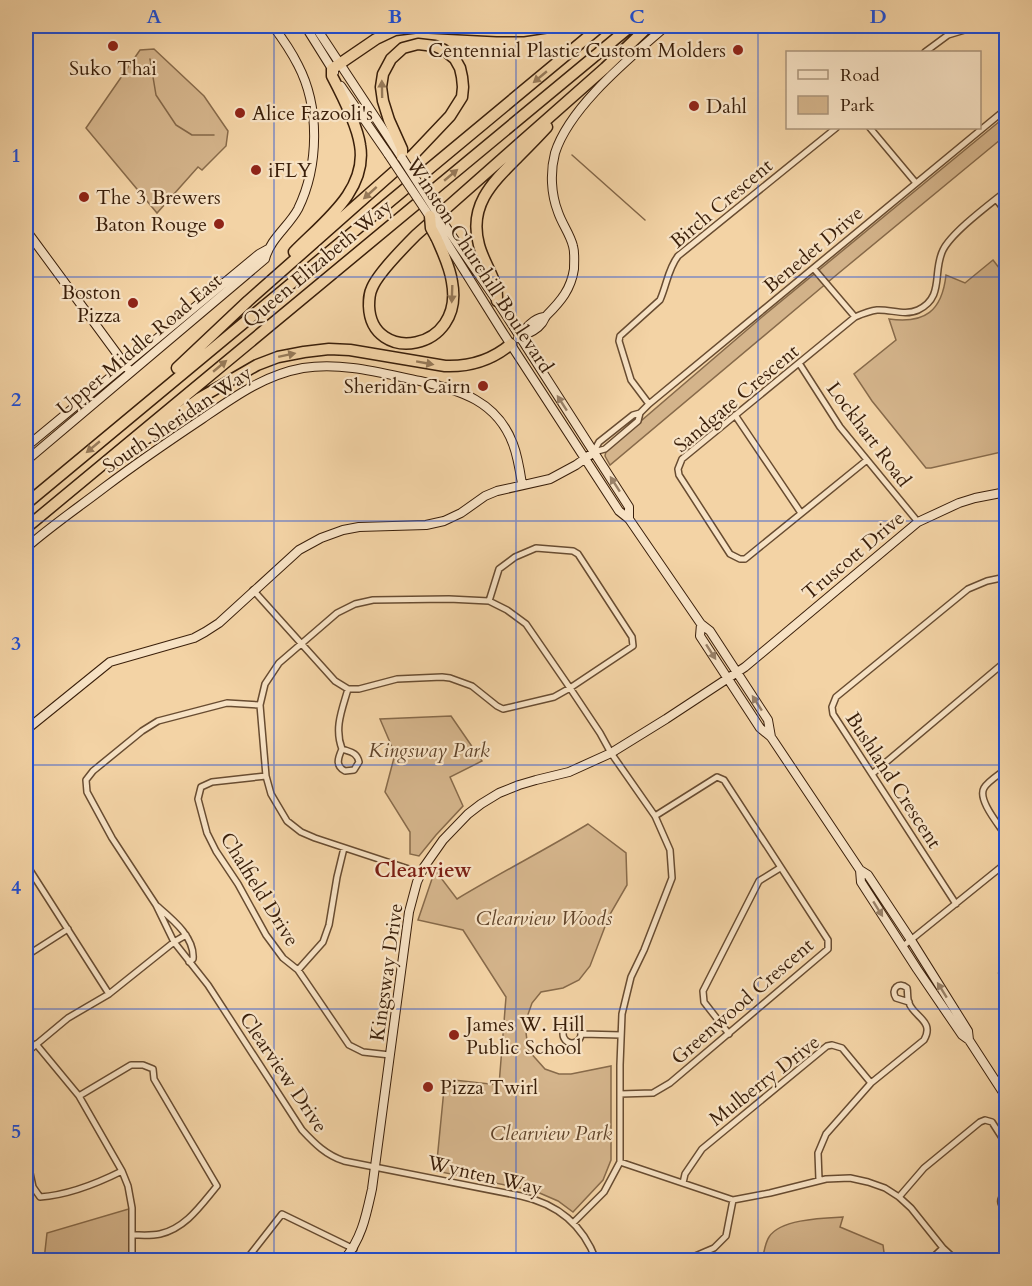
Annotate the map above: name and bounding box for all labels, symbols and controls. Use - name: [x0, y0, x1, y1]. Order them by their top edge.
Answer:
- text: A: [146, 3, 162, 30]
- text: B: [388, 3, 402, 30]
- text: C: [629, 3, 645, 30]
- text: D: [869, 3, 887, 30]
- place label: Centennial Plastic Custom Molders: [428, 37, 726, 64]
- marker: Suko Thai: [106, 39, 120, 53]
- marker: Centennial Plastic Custom Molders: [731, 43, 745, 57]
- legend: [786, 51, 981, 129]
- place label: Suko Thai: [69, 55, 157, 82]
- text: Road: [840, 63, 880, 88]
- one-way arrow: [533, 70, 548, 83]
- one-way arrow: [377, 80, 387, 99]
- place label: Dahl: [706, 93, 747, 120]
- text: Park: [840, 93, 875, 118]
- marker: Dahl: [687, 99, 701, 113]
- place label: Alice Fazooli's: [252, 100, 373, 127]
- marker: Alice Fazooli's: [233, 106, 247, 120]
- text: 1: [11, 142, 21, 169]
- street label: Winston Churchill Boulevard: [399, 152, 560, 378]
- street label: Birch Crescent: [664, 152, 779, 254]
- place label: iFLY: [268, 157, 312, 184]
- marker: iFLY: [249, 163, 263, 177]
- one-way arrow: [443, 169, 458, 182]
- place label: The 3 Brewers: [96, 184, 221, 211]
- one-way arrow: [363, 186, 378, 199]
- marker: The 3 Brewers: [77, 190, 91, 204]
- street label: Queen Elizabeth Way: [237, 192, 398, 334]
- street label: Benedet Drive: [758, 200, 869, 299]
- place label: Baton Rouge: [95, 211, 207, 238]
- marker: Baton Rouge: [212, 217, 226, 231]
- street label: Upper Middle Road East: [51, 267, 228, 422]
- place label: Boston Pizza: [61, 279, 122, 329]
- one-way arrow: [448, 285, 457, 304]
- marker: Boston Pizza: [126, 296, 140, 310]
- street label: Sandgate Crescent: [668, 338, 805, 459]
- one-way arrow: [278, 350, 297, 359]
- one-way arrow: [415, 358, 434, 367]
- street label: South Sheridan Way: [97, 359, 258, 479]
- one-way arrow: [212, 360, 228, 373]
- place label: Sheridan Cairn: [344, 373, 472, 400]
- street label: Lockhart Road: [820, 376, 917, 493]
- marker: Sheridan Cairn: [476, 379, 490, 393]
- text: 2: [11, 386, 21, 413]
- one-way arrow: [556, 395, 568, 411]
- one-way arrow: [86, 440, 101, 453]
- one-way arrow: [609, 476, 620, 493]
- street label: Truscott Drive: [796, 505, 910, 606]
- text: 3: [11, 630, 21, 657]
- one-way arrow: [705, 644, 716, 660]
- one-way arrow: [752, 695, 763, 711]
- street label: Bushland Crescent: [839, 707, 948, 854]
- park label: Kingsway Park: [368, 737, 490, 764]
- street label: Chalfield Drive: [214, 827, 305, 951]
- district label: Clearview: [374, 856, 472, 885]
- text: 4: [11, 874, 21, 901]
- street label: Kingsway Drive: [363, 901, 410, 1043]
- one-way arrow: [872, 901, 883, 917]
- park label: Clearview Woods: [476, 905, 612, 932]
- street label: Greenwood Crescent: [665, 932, 820, 1071]
- one-way arrow: [936, 981, 947, 998]
- street label: Clearview Drive: [233, 1007, 334, 1138]
- place label: James W. Hill Public School: [463, 1011, 585, 1061]
- marker: James W. Hill Public School: [447, 1028, 461, 1042]
- street label: Mulberry Drive: [703, 1029, 825, 1132]
- place label: Pizza Twirl: [440, 1074, 538, 1101]
- marker: Pizza Twirl: [421, 1080, 435, 1094]
- text: 5: [11, 1118, 21, 1145]
- park label: Clearview Park: [490, 1120, 612, 1147]
- street label: Wynten Way: [424, 1149, 546, 1202]

